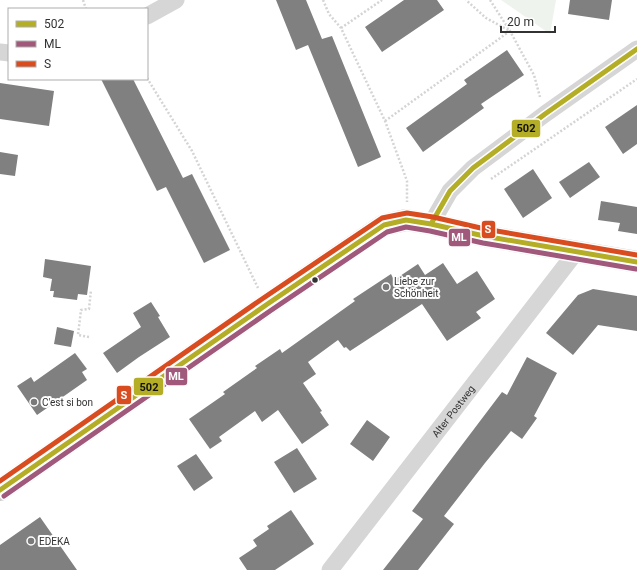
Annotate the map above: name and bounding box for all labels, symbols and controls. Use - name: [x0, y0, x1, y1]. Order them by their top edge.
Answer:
- legend: [8, 8, 148, 80]
- scale bar: [501, 8, 555, 34]
- text: 20 m: [507, 15, 534, 29]
- text: 502: [44, 17, 64, 31]
- text: ML: [44, 37, 61, 51]
- text: S: [44, 57, 51, 71]
- line badge: 502: [511, 119, 541, 138]
- text: 502: [517, 122, 535, 135]
- line badge: S: [481, 220, 496, 239]
- text: S: [485, 223, 492, 236]
- line badge: ML: [448, 228, 471, 247]
- text: ML: [451, 231, 467, 244]
- unlabelled marker: [310, 275, 320, 285]
- place label: Liebe zur Schönheit: [394, 276, 438, 299]
- marker: Liebe zur Schönheit: [381, 282, 391, 292]
- line badge: ML: [165, 367, 188, 386]
- text: ML: [168, 370, 184, 383]
- line badge: 502: [133, 377, 164, 396]
- text: 502: [140, 381, 158, 394]
- street label: Alter Postweg: [430, 383, 477, 439]
- line badge: S: [116, 385, 132, 405]
- text: S: [121, 389, 128, 402]
- marker: C'est si bon: [29, 397, 39, 407]
- place label: C'est si bon: [42, 397, 93, 408]
- marker: EDEKA: [26, 536, 36, 546]
- place label: EDEKA: [39, 536, 70, 547]

